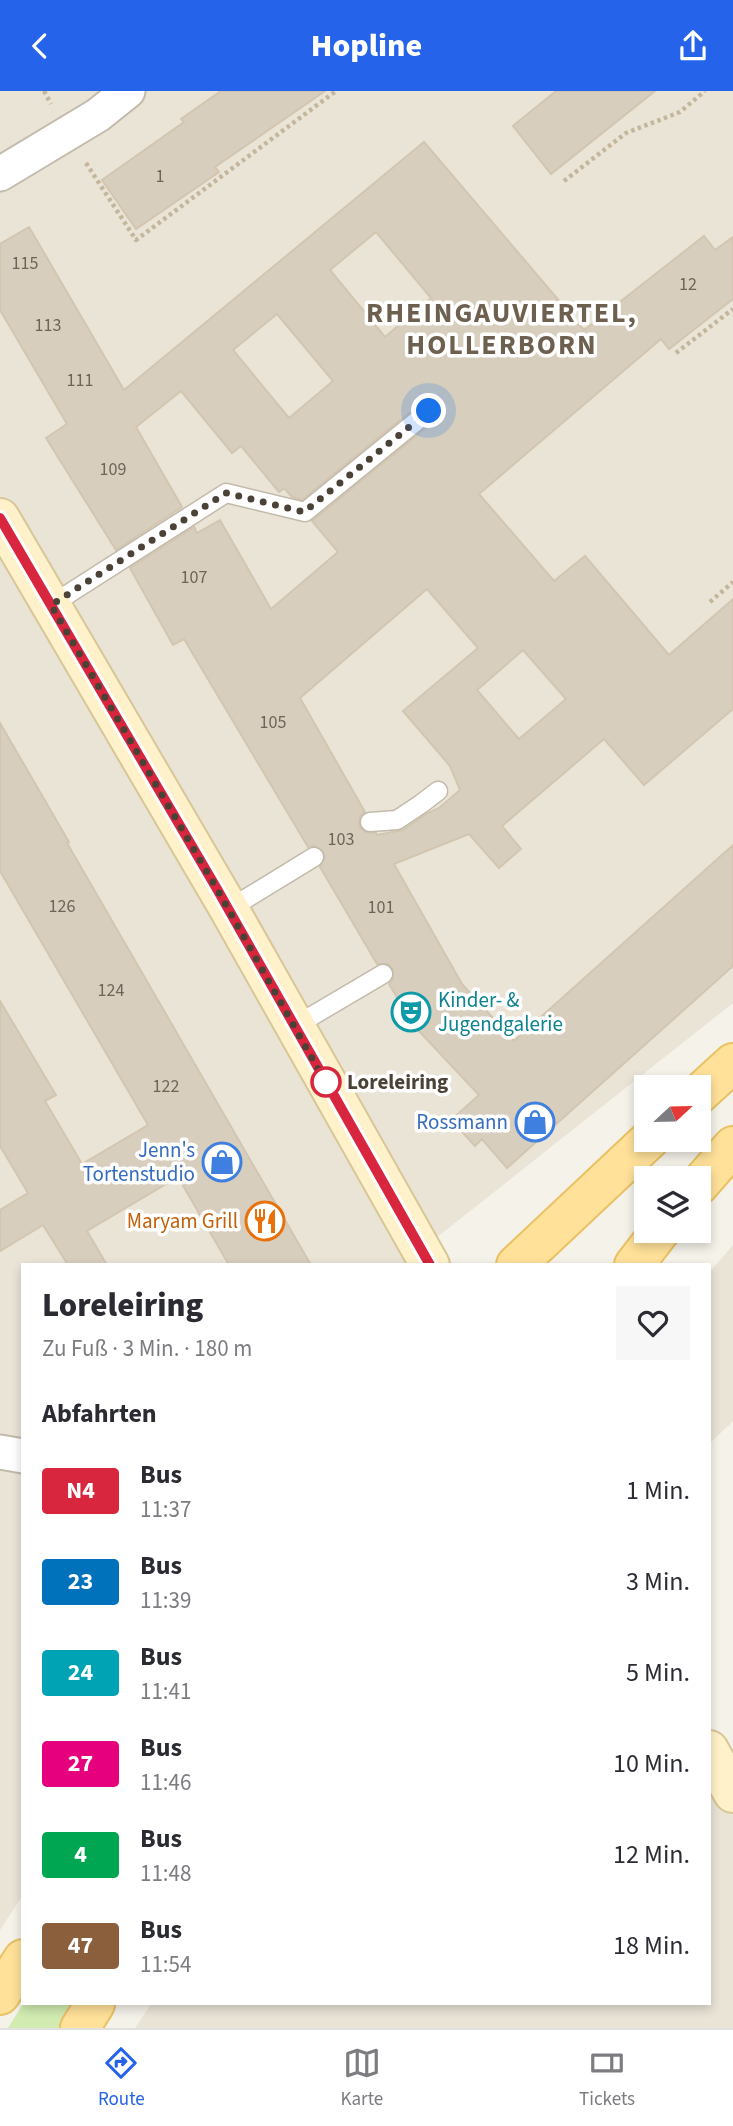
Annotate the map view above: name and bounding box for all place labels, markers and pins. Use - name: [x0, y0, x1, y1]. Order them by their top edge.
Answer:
- place label: Kinder- & Jugendgalerie: [438, 985, 563, 1039]
- theatre icon: Kinder- & Jugendgalerie: [390, 991, 432, 1033]
- marker: Loreleiring: [311, 1067, 341, 1097]
- place label: Loreleiring: [347, 1067, 448, 1097]
- shop icon: Rossmann: [514, 1101, 556, 1143]
- place label: Rossmann: [416, 1107, 508, 1137]
- place label: Jenn's Tortenstudio: [83, 1135, 195, 1189]
- shop icon: Jenn's Tortenstudio: [201, 1141, 243, 1183]
- restaurant icon: Maryam Grill: [244, 1200, 286, 1242]
- place label: Maryam Grill: [127, 1206, 238, 1236]

